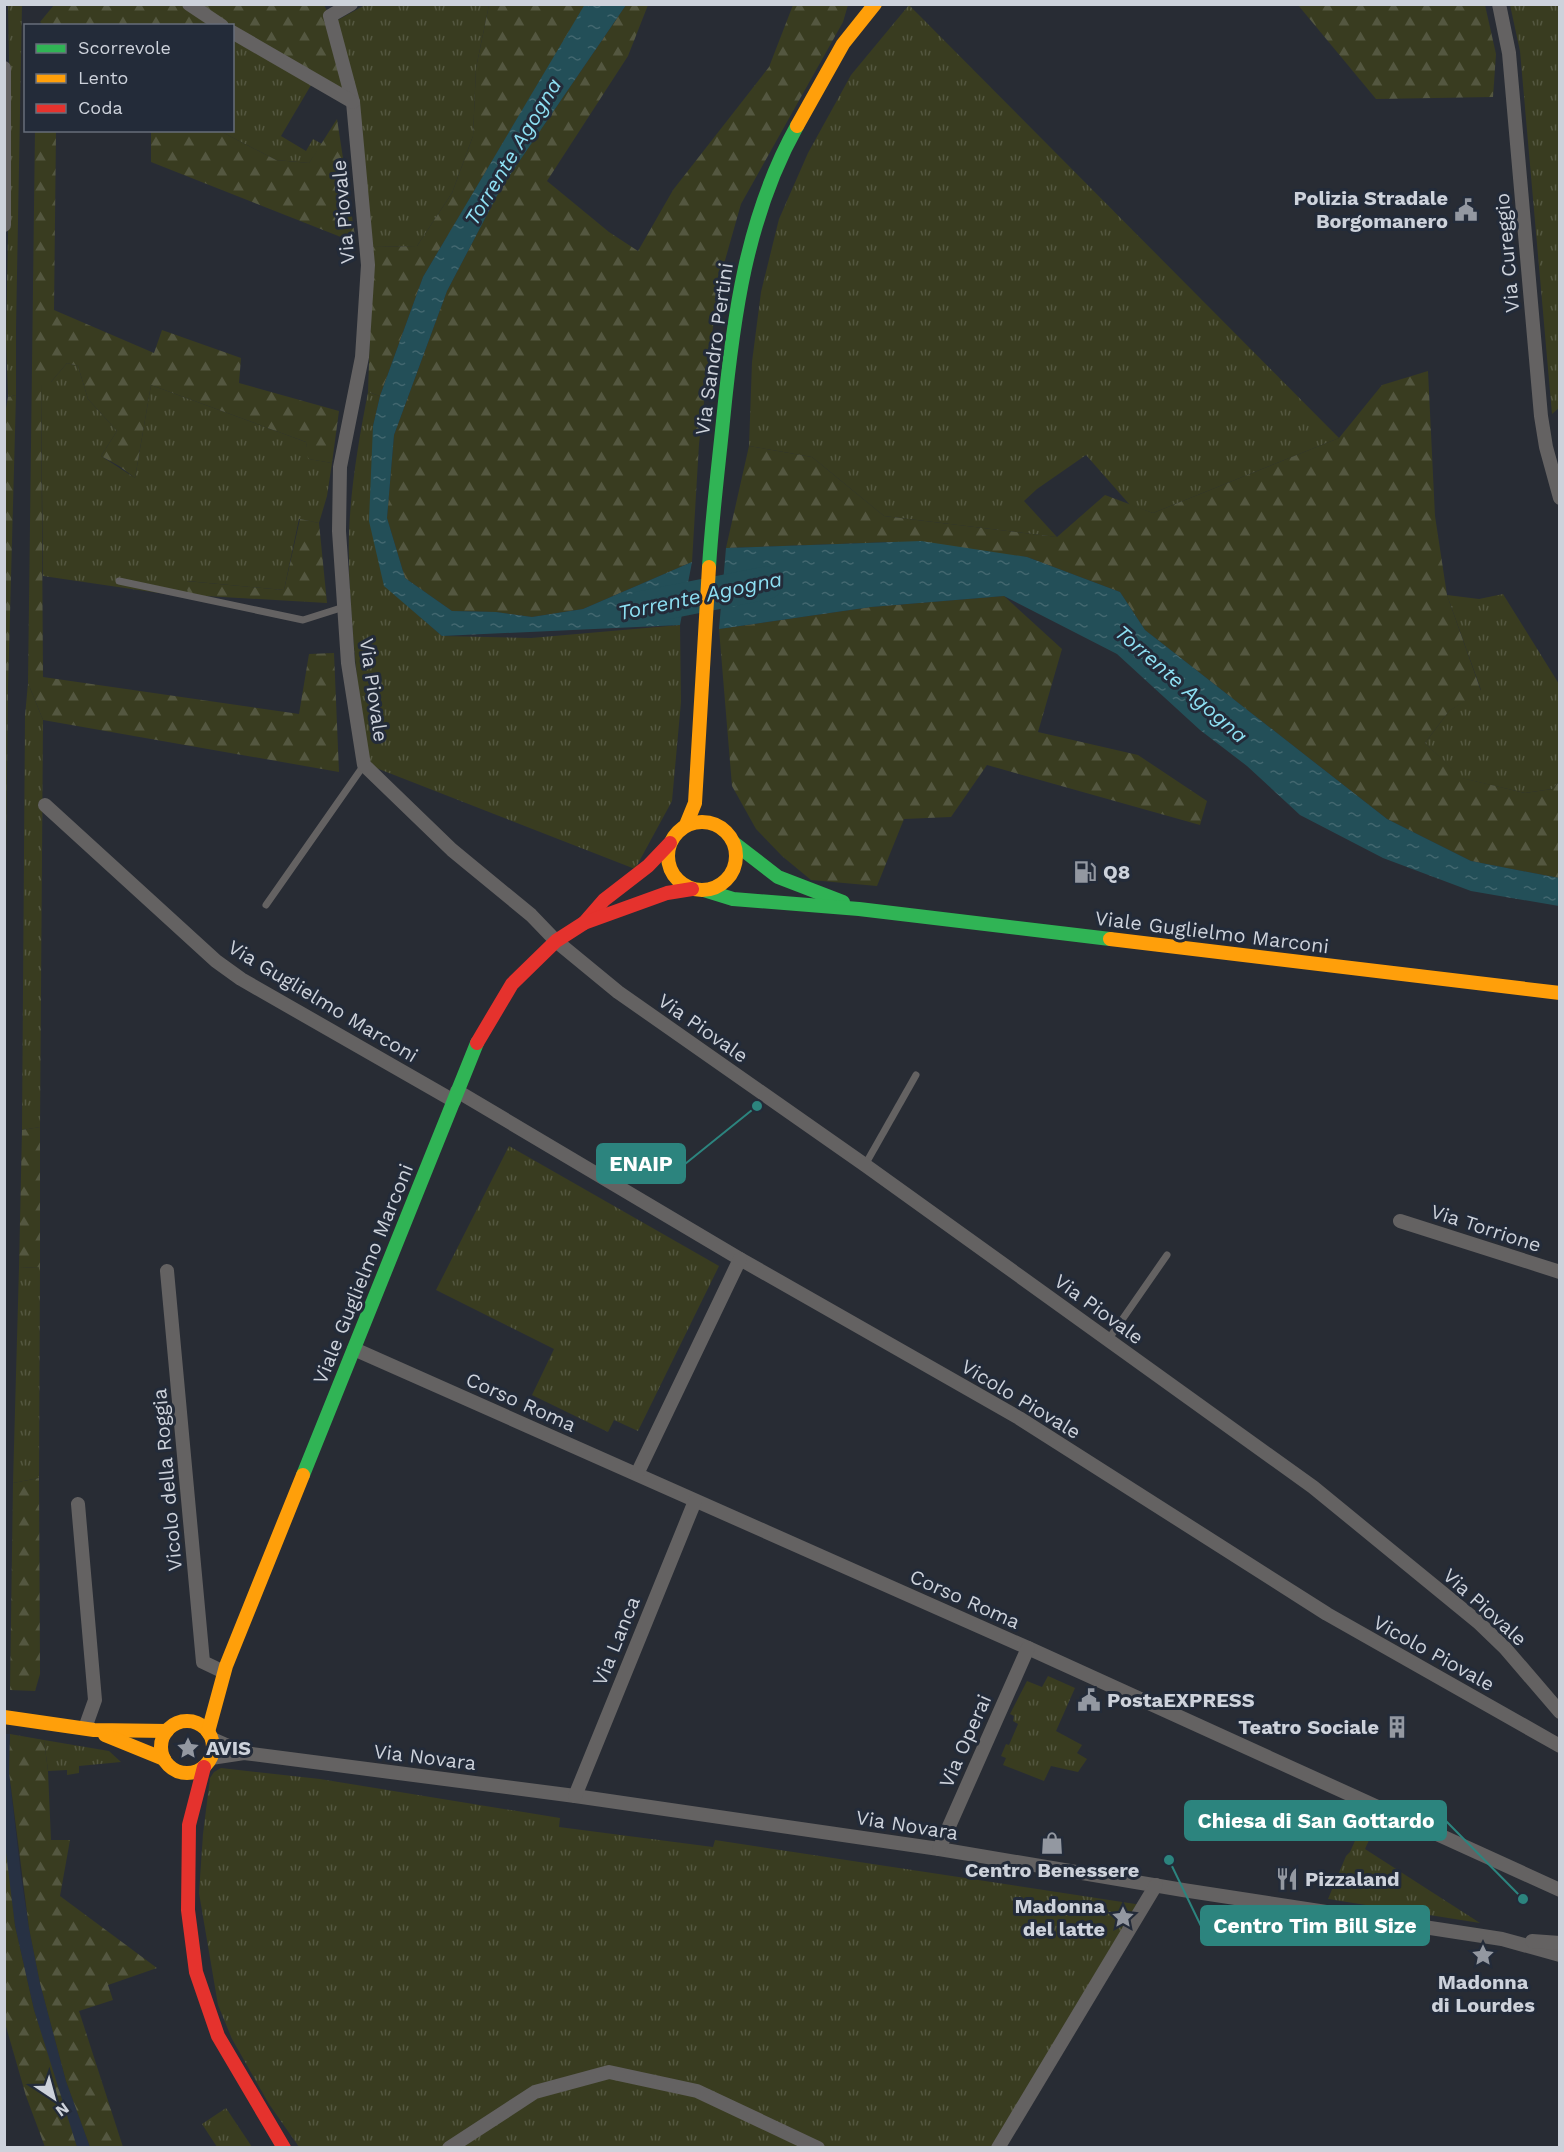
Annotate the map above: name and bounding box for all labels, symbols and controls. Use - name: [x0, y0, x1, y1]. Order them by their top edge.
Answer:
- legend: [24, 24, 234, 132]
- text: Scorrevole: [78, 37, 171, 58]
- text: Lento: [78, 67, 128, 88]
- water label: Torrente Agogna: [459, 74, 566, 230]
- text: Coda: [78, 97, 123, 118]
- street label: Via Piovale: [326, 159, 360, 265]
- place label: Polizia Stradale Borgomanero: [1293, 186, 1448, 233]
- street label: Via Cureggio: [1490, 192, 1524, 314]
- public building icon: Polizia Stradale Borgomanero: [1453, 197, 1479, 223]
- street label: Via Sandro Pertini: [690, 261, 738, 437]
- water label: Torrente Agogna: [615, 566, 784, 625]
- water label: Torrente Agogna: [1110, 619, 1253, 748]
- street label: Via Piovale: [355, 637, 393, 743]
- fuel station icon: Q8: [1072, 859, 1098, 885]
- place label: Q8: [1103, 860, 1130, 884]
- street label: Viale Guglielmo Marconi: [1094, 906, 1330, 958]
- street label: Via Guglielmo Marconi: [224, 935, 422, 1067]
- street label: Via Piovale: [653, 988, 753, 1068]
- callout: ENAIP: [597, 1144, 685, 1183]
- text: ENAIP: [609, 1151, 673, 1176]
- street label: Viale Guglielmo Marconi: [308, 1160, 418, 1388]
- street label: Via Torrione: [1428, 1199, 1544, 1257]
- street label: Via Piovale: [1050, 1269, 1148, 1349]
- street label: Vicolo Piovale: [957, 1354, 1085, 1444]
- street label: Corso Roma: [462, 1367, 580, 1437]
- street label: Vicolo della Roggia: [147, 1388, 187, 1572]
- street label: Via Piovale: [1438, 1563, 1532, 1651]
- street label: Corso Roma: [906, 1564, 1024, 1634]
- street label: Via Lanca: [587, 1593, 645, 1689]
- street label: Vicolo Piovale: [1369, 1610, 1499, 1696]
- public building icon: PostaEXPRESS: [1076, 1687, 1102, 1713]
- place label: PostaEXPRESS: [1107, 1688, 1255, 1712]
- street label: Via Operai: [934, 1691, 996, 1791]
- building icon: Teatro Sociale: [1384, 1714, 1410, 1740]
- place label: Teatro Sociale: [1238, 1715, 1379, 1739]
- place icon: AVIS: [175, 1735, 201, 1761]
- place label: AVIS: [206, 1736, 251, 1760]
- street label: Via Novara: [372, 1739, 478, 1775]
- callout: Chiesa di San Gottardo: [1185, 1801, 1446, 1840]
- street label: Via Novara: [854, 1805, 960, 1845]
- text: Chiesa di San Gottardo: [1198, 1808, 1434, 1833]
- shop icon: Centro Benessere: [1039, 1830, 1065, 1856]
- place label: Centro Benessere: [965, 1858, 1139, 1882]
- restaurant icon: Pizzaland: [1274, 1866, 1300, 1892]
- place label: Pizzaland: [1305, 1867, 1400, 1891]
- place label: Madonna del latte: [1014, 1894, 1105, 1941]
- place icon: Madonna del latte: [1110, 1904, 1136, 1930]
- callout: Centro Tim Bill Size: [1201, 1906, 1429, 1945]
- text: Centro Tim Bill Size: [1213, 1913, 1417, 1938]
- place icon: Madonna di Lourdes: [1470, 1942, 1496, 1968]
- place label: Madonna di Lourdes: [1431, 1970, 1535, 2017]
- north arrow: [24, 2068, 84, 2128]
- text: N: [52, 2099, 73, 2121]

